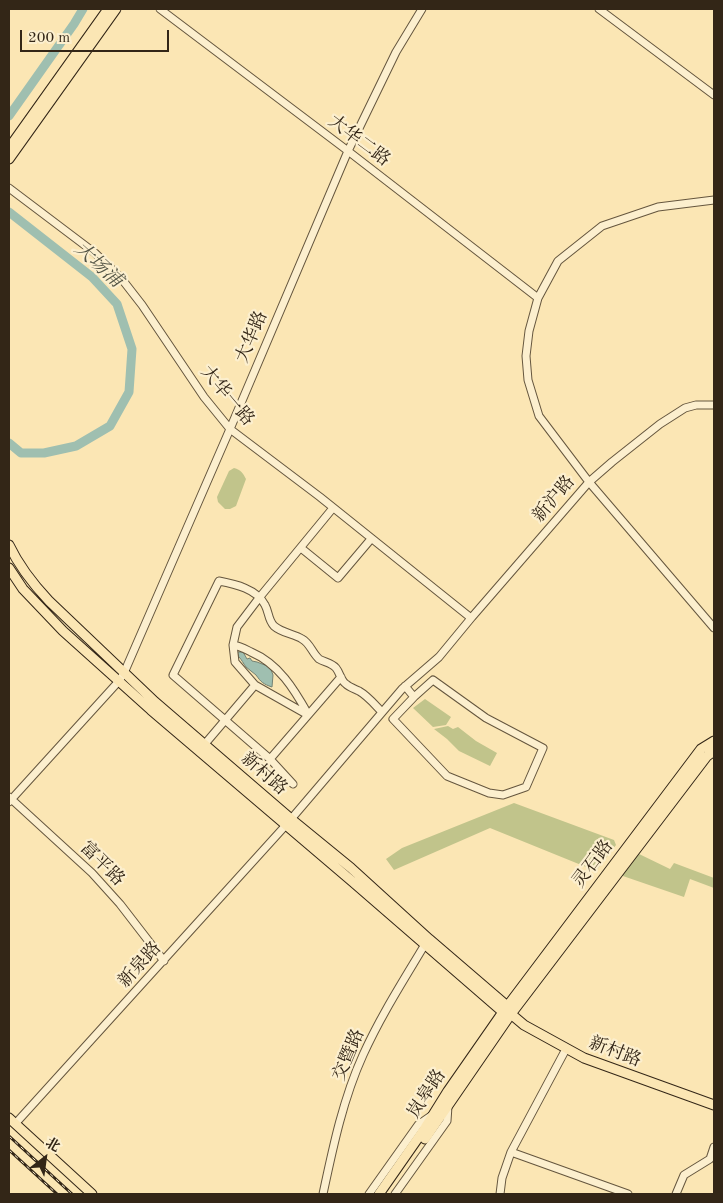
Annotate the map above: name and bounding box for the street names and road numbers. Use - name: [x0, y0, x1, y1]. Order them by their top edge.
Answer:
- street label: 大华二路: [324, 111, 394, 171]
- street label: 大华路: [232, 308, 272, 366]
- street label: 大华一路: [196, 361, 258, 431]
- street label: 新沪路: [528, 471, 580, 527]
- street label: 新村路: [237, 748, 291, 800]
- street label: 灵石路: [568, 836, 618, 892]
- street label: 富平路: [75, 837, 129, 891]
- street label: 新泉路: [114, 938, 166, 992]
- street label: 交暨路: [329, 1026, 369, 1084]
- street label: 新村路: [586, 1032, 644, 1072]
- street label: 岚皋路: [403, 1065, 451, 1123]

